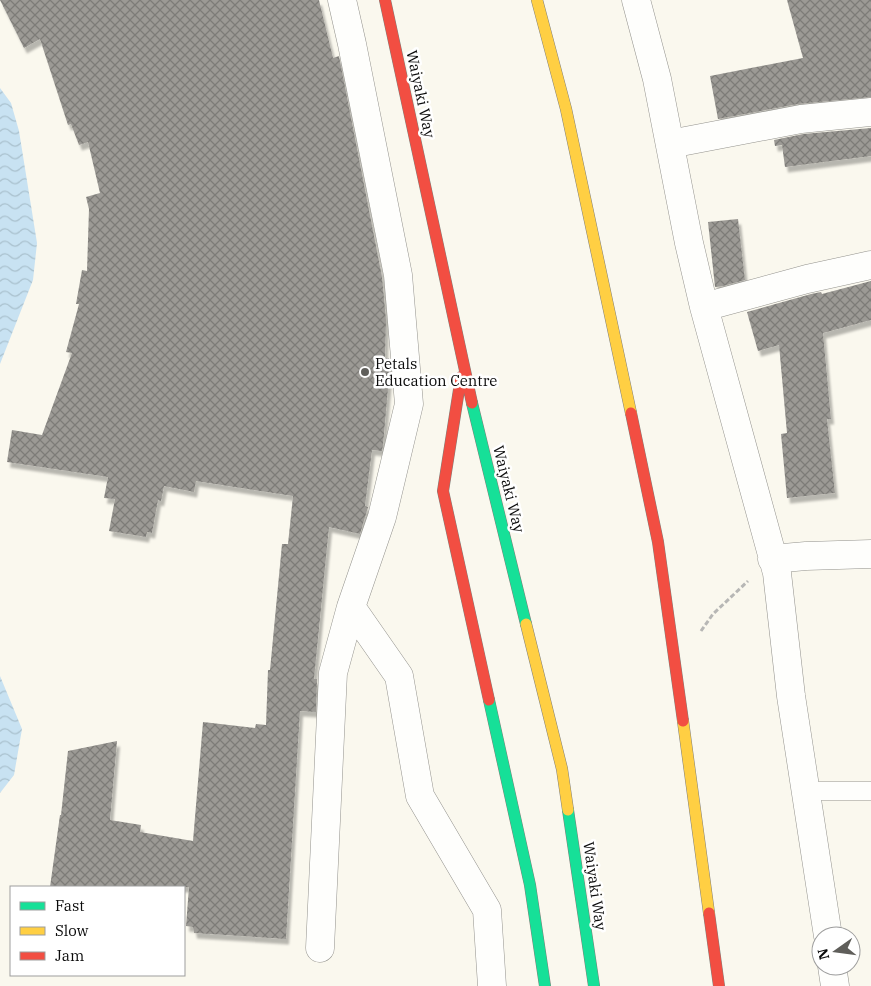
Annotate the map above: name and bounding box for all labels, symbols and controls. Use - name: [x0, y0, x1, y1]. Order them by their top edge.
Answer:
- street label: Waiyaki Way: [402, 48, 440, 140]
- place label: Petals Education Centre: [375, 354, 497, 390]
- marker: Petals Education Centre: [359, 366, 371, 378]
- street label: Waiyaki Way: [489, 443, 529, 535]
- street label: Waiyaki Way: [579, 841, 611, 931]
- legend: [10, 886, 185, 976]
- text: Fast: [55, 896, 85, 915]
- text: Slow: [55, 921, 89, 940]
- north arrow: [811, 926, 861, 976]
- text: Jam: [55, 946, 84, 965]
- text: N: [813, 947, 833, 962]

